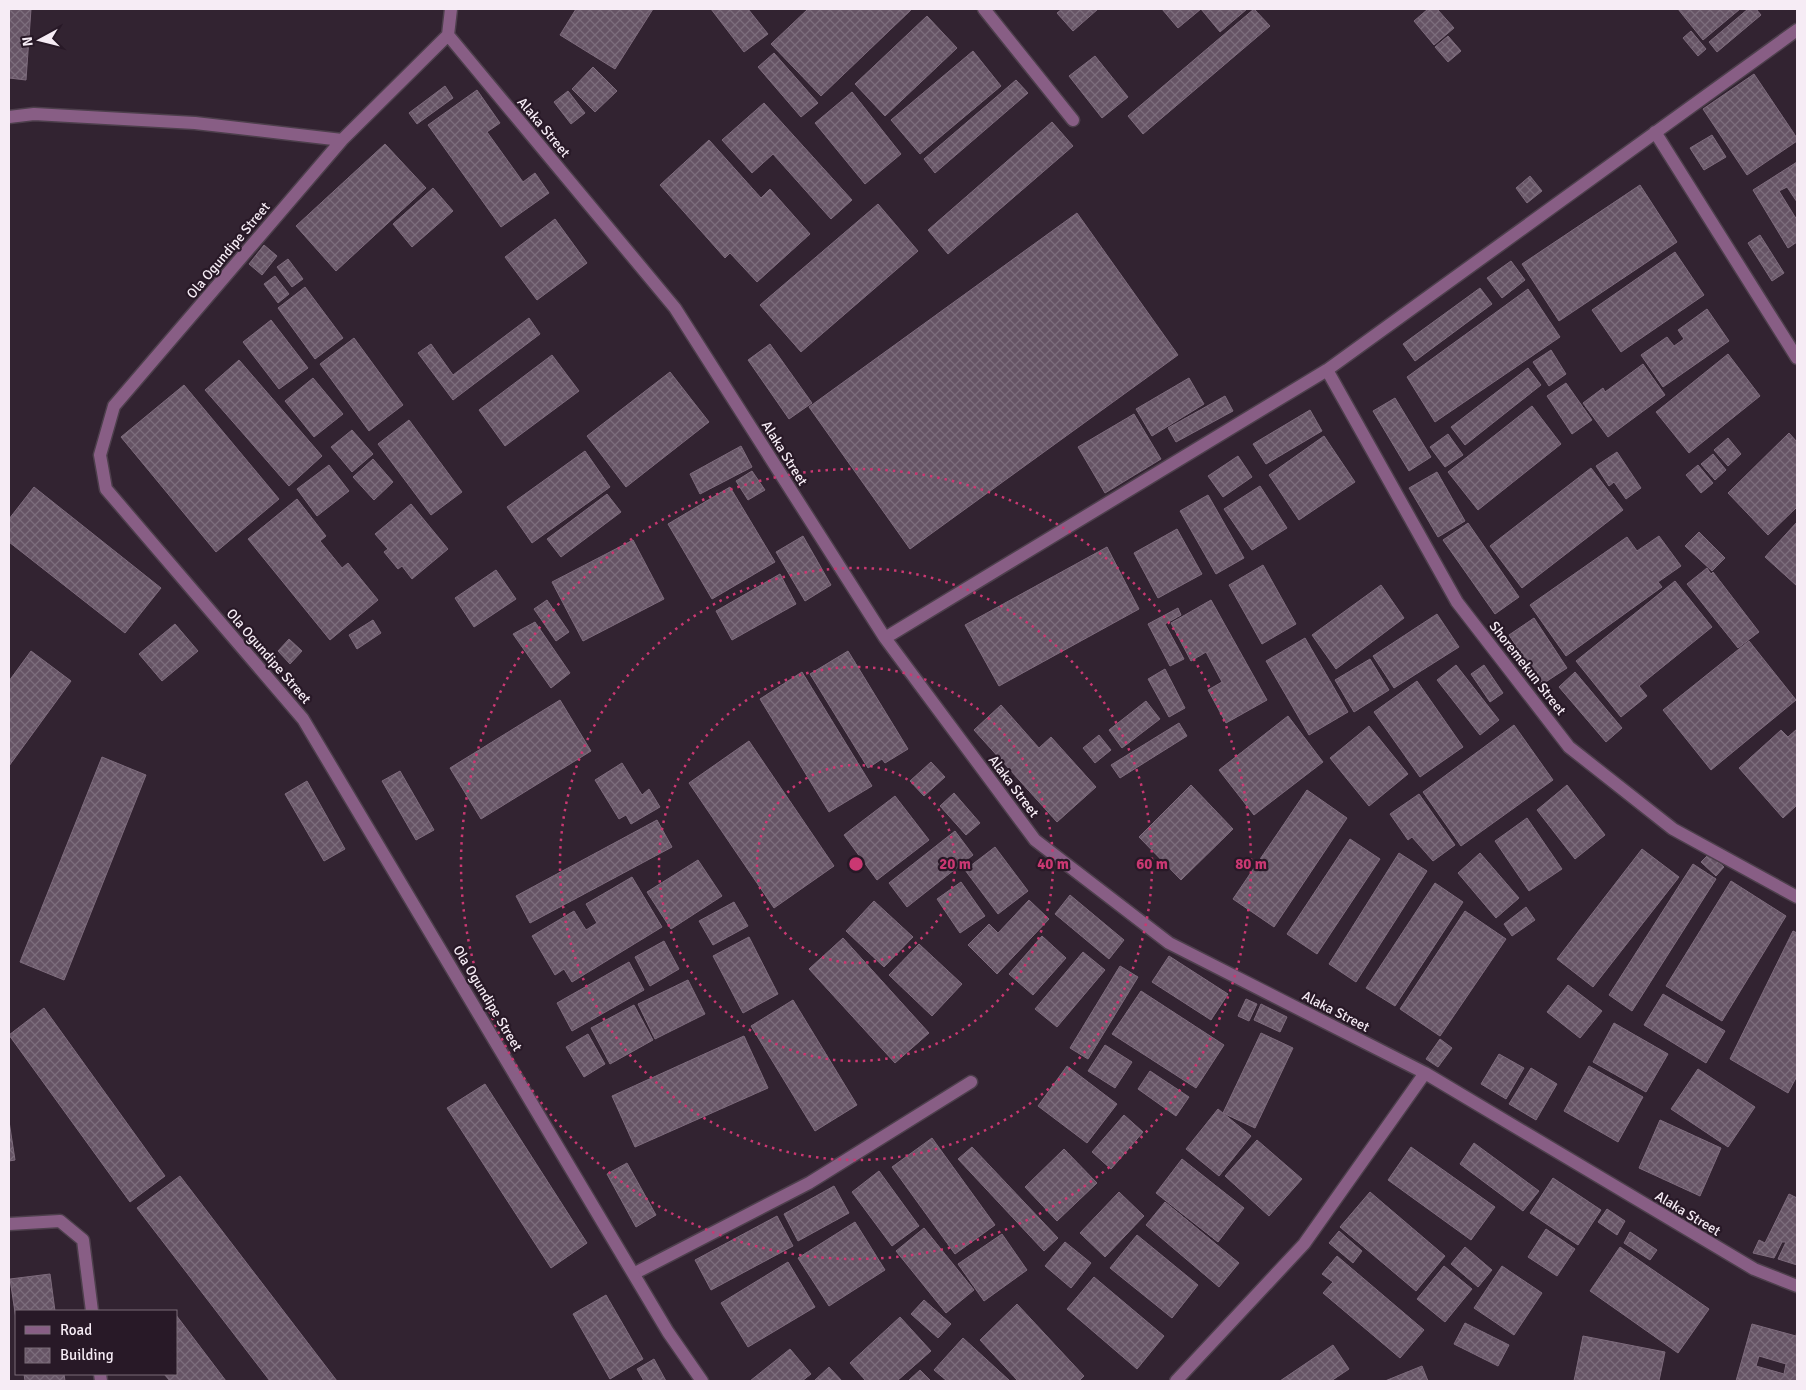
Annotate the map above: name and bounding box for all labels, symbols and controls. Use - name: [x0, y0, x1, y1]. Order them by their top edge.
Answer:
- north arrow: [15, 15, 65, 65]
- text: N: [19, 36, 37, 47]
- street label: Alaka Street: [514, 94, 574, 161]
- street label: Ola Ogundipe Street: [183, 199, 274, 302]
- street label: Alaka Street: [758, 418, 811, 489]
- street label: Ola Ogundipe Street: [223, 605, 315, 707]
- street label: Shoremekun Street: [1486, 618, 1570, 719]
- street label: Alaka Street: [985, 752, 1043, 821]
- centre of rings: [847, 855, 865, 873]
- text: 20 m: [939, 855, 971, 873]
- text: 40 m: [1037, 855, 1069, 873]
- text: 60 m: [1136, 855, 1168, 873]
- text: 80 m: [1235, 855, 1267, 873]
- street label: Ola Ogundipe Street: [449, 942, 526, 1054]
- street label: Alaka Street: [1299, 987, 1372, 1036]
- street label: Alaka Street: [1652, 1187, 1724, 1240]
- legend: [15, 1310, 178, 1375]
- text: Road: [60, 1321, 92, 1339]
- text: Building: [60, 1346, 114, 1364]

